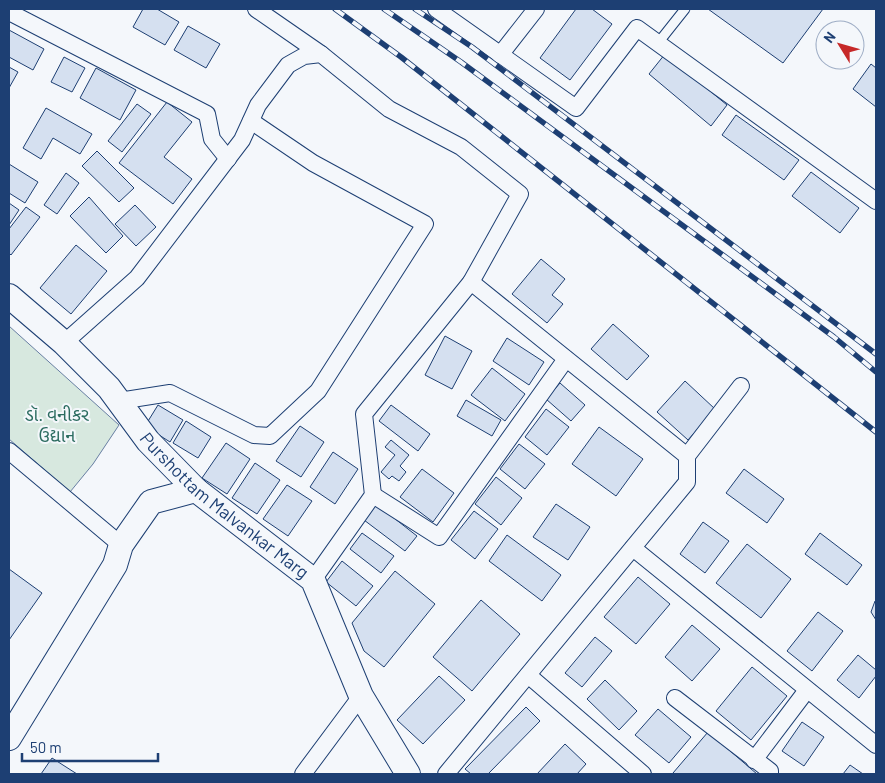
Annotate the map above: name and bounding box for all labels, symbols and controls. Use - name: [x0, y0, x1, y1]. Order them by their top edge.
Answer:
- north arrow: [815, 20, 865, 70]
- text: N: [820, 28, 839, 46]
- park label: ડૉ. વનીકર ઉદ્યાન: [25, 403, 89, 446]
- street label: Purshottam Malvankar Marg: [136, 428, 314, 583]
- scale bar: [22, 730, 159, 762]
- text: 50 m: [30, 738, 62, 756]

